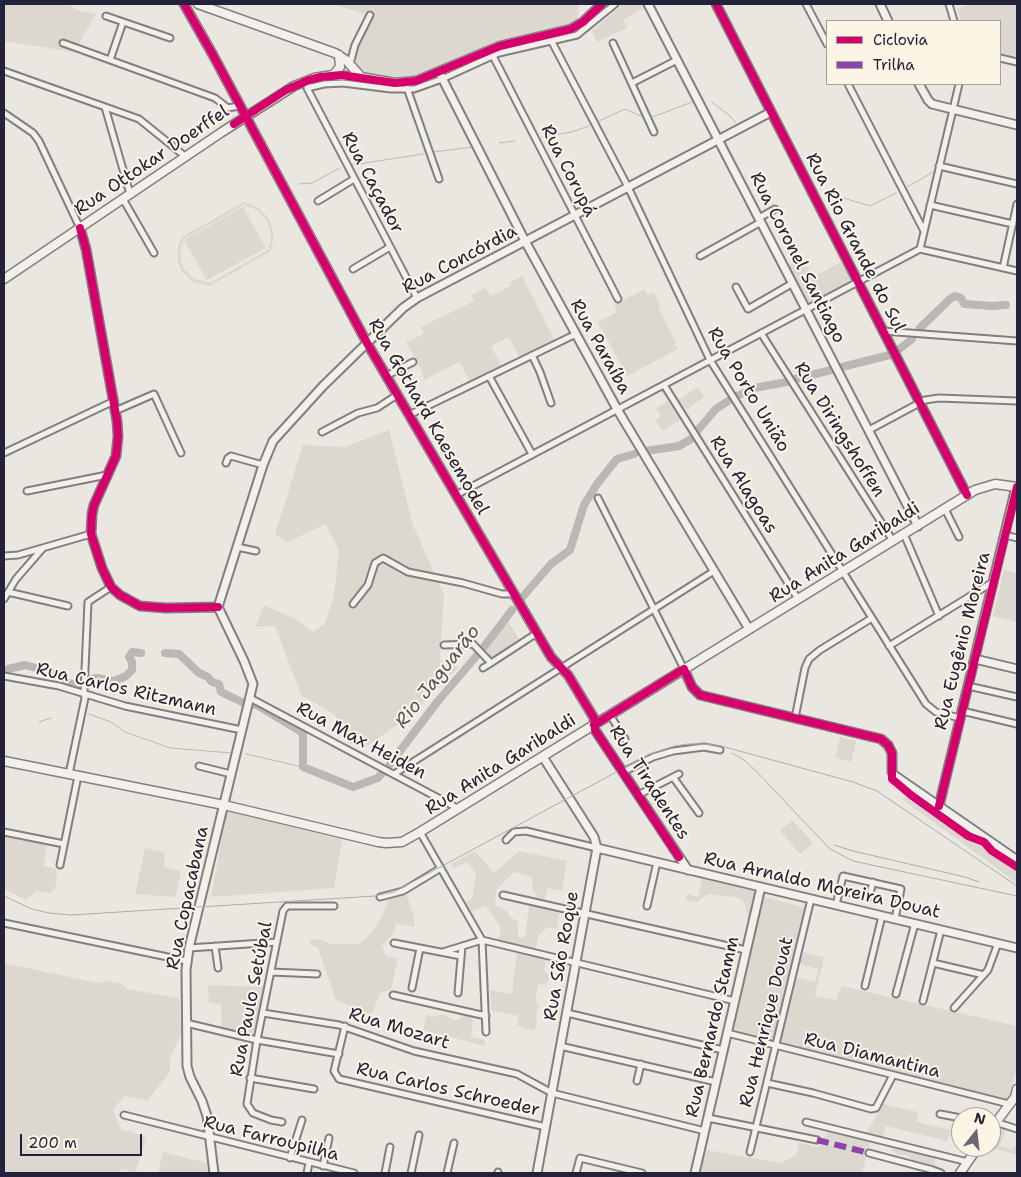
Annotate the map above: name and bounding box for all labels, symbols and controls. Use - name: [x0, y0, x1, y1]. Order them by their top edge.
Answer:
- legend: [826, 20, 1001, 85]
- text: Ciclovia: [873, 30, 928, 50]
- text: Trilha: [873, 55, 915, 75]
- street label: Rua Ottokar Doerffel: [70, 101, 234, 221]
- street label: Rua Corupá: [536, 121, 600, 221]
- street label: Rua Caçador: [336, 129, 408, 237]
- street label: Rua Rio Grande do Sul: [800, 150, 910, 336]
- street label: Rua Coronel Santiago: [745, 169, 849, 347]
- street label: Rua Concórdia: [399, 221, 521, 299]
- street label: Rua Paraíba: [565, 296, 635, 398]
- street label: Rua Gothard Kaesemodel: [363, 315, 493, 519]
- street label: Rua Porto União: [702, 324, 794, 456]
- street label: Rua Diringshoffen: [789, 359, 889, 501]
- street label: Rua Alagoas: [704, 432, 782, 538]
- street label: Rua Anita Garibaldi: [766, 498, 924, 608]
- street label: Rua Eugênio Moreira: [930, 550, 996, 732]
- water label: Rio Jaguarão: [391, 621, 485, 733]
- street label: Rua Carlos Ritzmann: [34, 659, 218, 721]
- street label: Rua Max Heiden: [292, 698, 430, 784]
- street label: Rua Anita Garibaldi: [422, 710, 580, 820]
- street label: Rua Tiradentes: [604, 722, 694, 844]
- street label: Rua Copacabana: [162, 824, 214, 972]
- street label: Rua Arnaldo Moreira Douat: [702, 848, 942, 924]
- street label: Rua São Roque: [540, 889, 584, 1023]
- street label: Rua Paulo Setúbal: [226, 920, 278, 1078]
- street label: Rua Bernardo Stamm: [682, 934, 744, 1120]
- street label: Rua Henrique Douat: [735, 935, 799, 1109]
- street label: Rua Mozart: [346, 1003, 452, 1055]
- street label: Rua Diamantina: [802, 1029, 942, 1083]
- street label: Rua Carlos Schroeder: [354, 1058, 542, 1122]
- north arrow: [951, 1107, 1001, 1157]
- text: N: [972, 1108, 988, 1129]
- street label: Rua Farroupilha: [201, 1112, 341, 1166]
- scale bar: [22, 1124, 145, 1156]
- text: 200 m: [28, 1133, 77, 1153]

